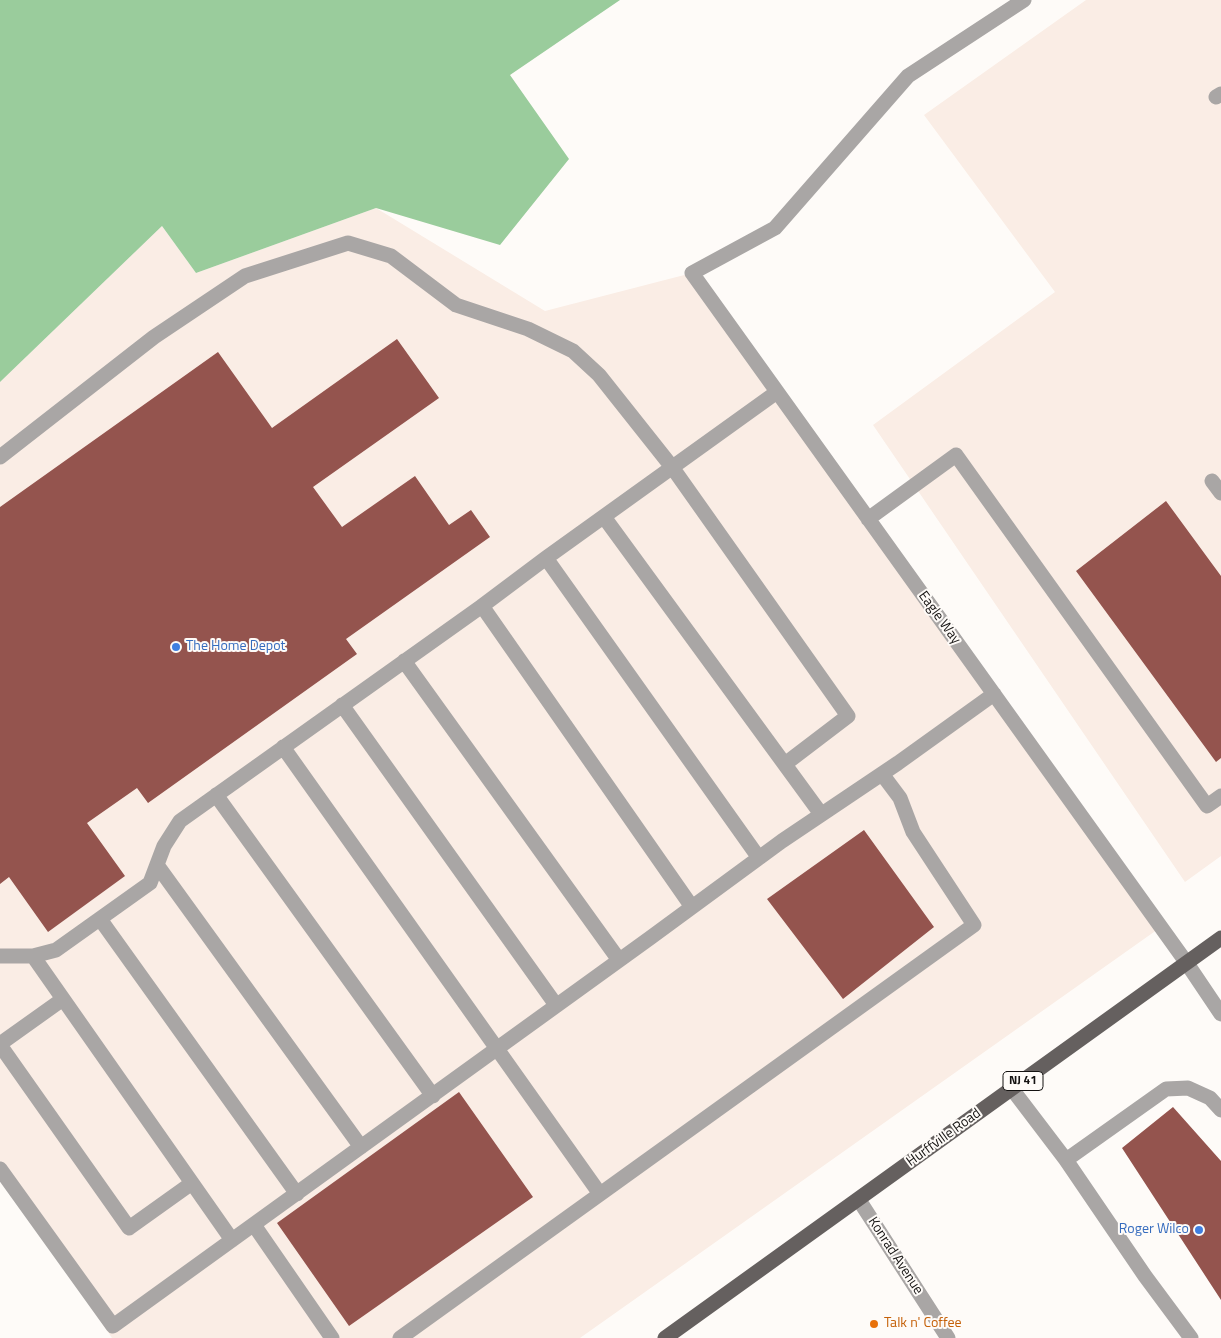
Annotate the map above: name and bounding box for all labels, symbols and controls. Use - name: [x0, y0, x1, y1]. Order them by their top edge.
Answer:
- street label: Eagle Way: [914, 588, 964, 648]
- place label: The Home Depot: [186, 639, 285, 655]
- marker: The Home Depot: [170, 641, 182, 653]
- road number: NJ 41: [1003, 1072, 1043, 1090]
- street label: Hurffville Road: [904, 1105, 984, 1171]
- street label: Konrad Avenue: [864, 1214, 926, 1298]
- place label: Roger Wilco: [1119, 1222, 1189, 1238]
- marker: Roger Wilco: [1193, 1224, 1205, 1236]
- place label: Talk n' Coffee: [884, 1316, 962, 1332]
- marker: Talk n' Coffee: [868, 1318, 880, 1330]

